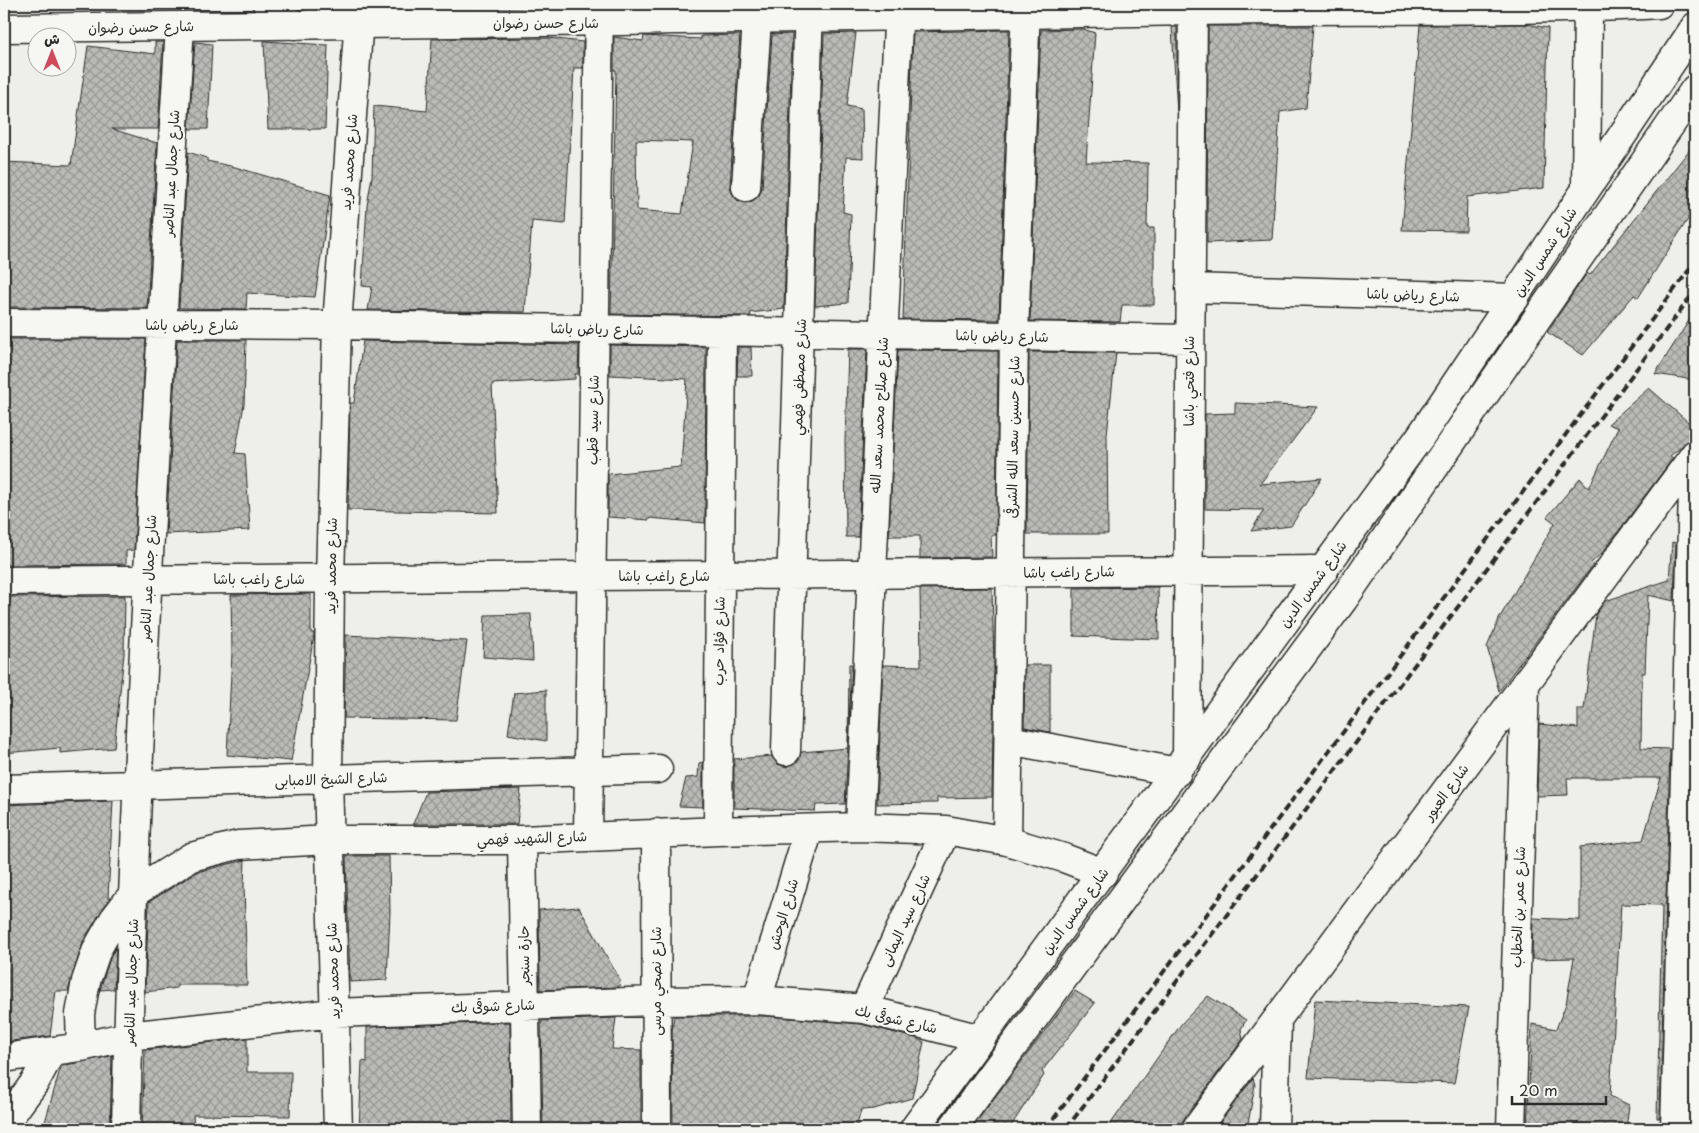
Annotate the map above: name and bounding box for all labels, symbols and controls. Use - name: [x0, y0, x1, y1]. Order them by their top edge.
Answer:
- street label: شارع حسن رضوان: [493, 12, 599, 33]
- street label: شارع حسن رضوان: [88, 15, 194, 38]
- north arrow: [28, 28, 78, 78]
- text: ش: [44, 28, 60, 49]
- street label: شارع جمال عبد الناصر: [157, 109, 184, 238]
- street label: شارع محمد فريد: [335, 113, 362, 211]
- street label: شارع شمس الدين: [1508, 203, 1582, 301]
- street label: شارع رياض باشا: [1366, 282, 1460, 307]
- street label: شارع رياض باشا: [145, 314, 239, 335]
- street label: شارع رياض باشا: [550, 317, 644, 340]
- street label: شارع مصطفى فهمي: [786, 318, 814, 436]
- street label: شارع رياض باشا: [955, 324, 1049, 347]
- street label: شارع صلاح محمد سعد الله: [864, 336, 893, 494]
- street label: شارع فتحي باشا: [1178, 336, 1202, 426]
- street label: شارع حسين سعد الله الشرقى: [1001, 355, 1024, 519]
- street label: شارع سيد قطب: [581, 375, 604, 465]
- street label: شارع جمال عبد الناصر: [134, 514, 161, 643]
- street label: شارع محمد فريد: [319, 517, 342, 615]
- street label: شارع شمس الدين: [1274, 536, 1351, 632]
- street label: شارع راغب باشا: [1023, 560, 1115, 583]
- street label: شارع راغب باشا: [618, 565, 710, 586]
- street label: شارع راغب باشا: [213, 568, 305, 589]
- street label: شارع فؤاد حرب: [707, 596, 730, 686]
- street label: شارع العبور: [1417, 759, 1473, 825]
- street label: شارع الشيخ الامبابى: [274, 766, 388, 791]
- street label: شارع الشهيد فهمي: [476, 825, 588, 853]
- street label: شارع عمر بن الخطاب: [1505, 846, 1530, 968]
- street label: شارع شمس الدين: [1036, 863, 1113, 959]
- street label: شارع سيد اليمانى: [874, 870, 935, 969]
- street label: شارع الوحش: [762, 876, 803, 952]
- street label: شارع جمال عبد الناصر: [118, 918, 143, 1047]
- street label: شارع محمد فريد: [320, 922, 345, 1020]
- street label: حارة سنجر: [512, 925, 535, 986]
- street label: شارع نصحي مرسى: [645, 926, 669, 1036]
- street label: شارع شوقى بك: [451, 994, 535, 1017]
- street label: شارع شوقى بك: [853, 999, 939, 1038]
- scale bar: [1512, 1073, 1605, 1105]
- text: 20 m: [1519, 1078, 1558, 1101]

